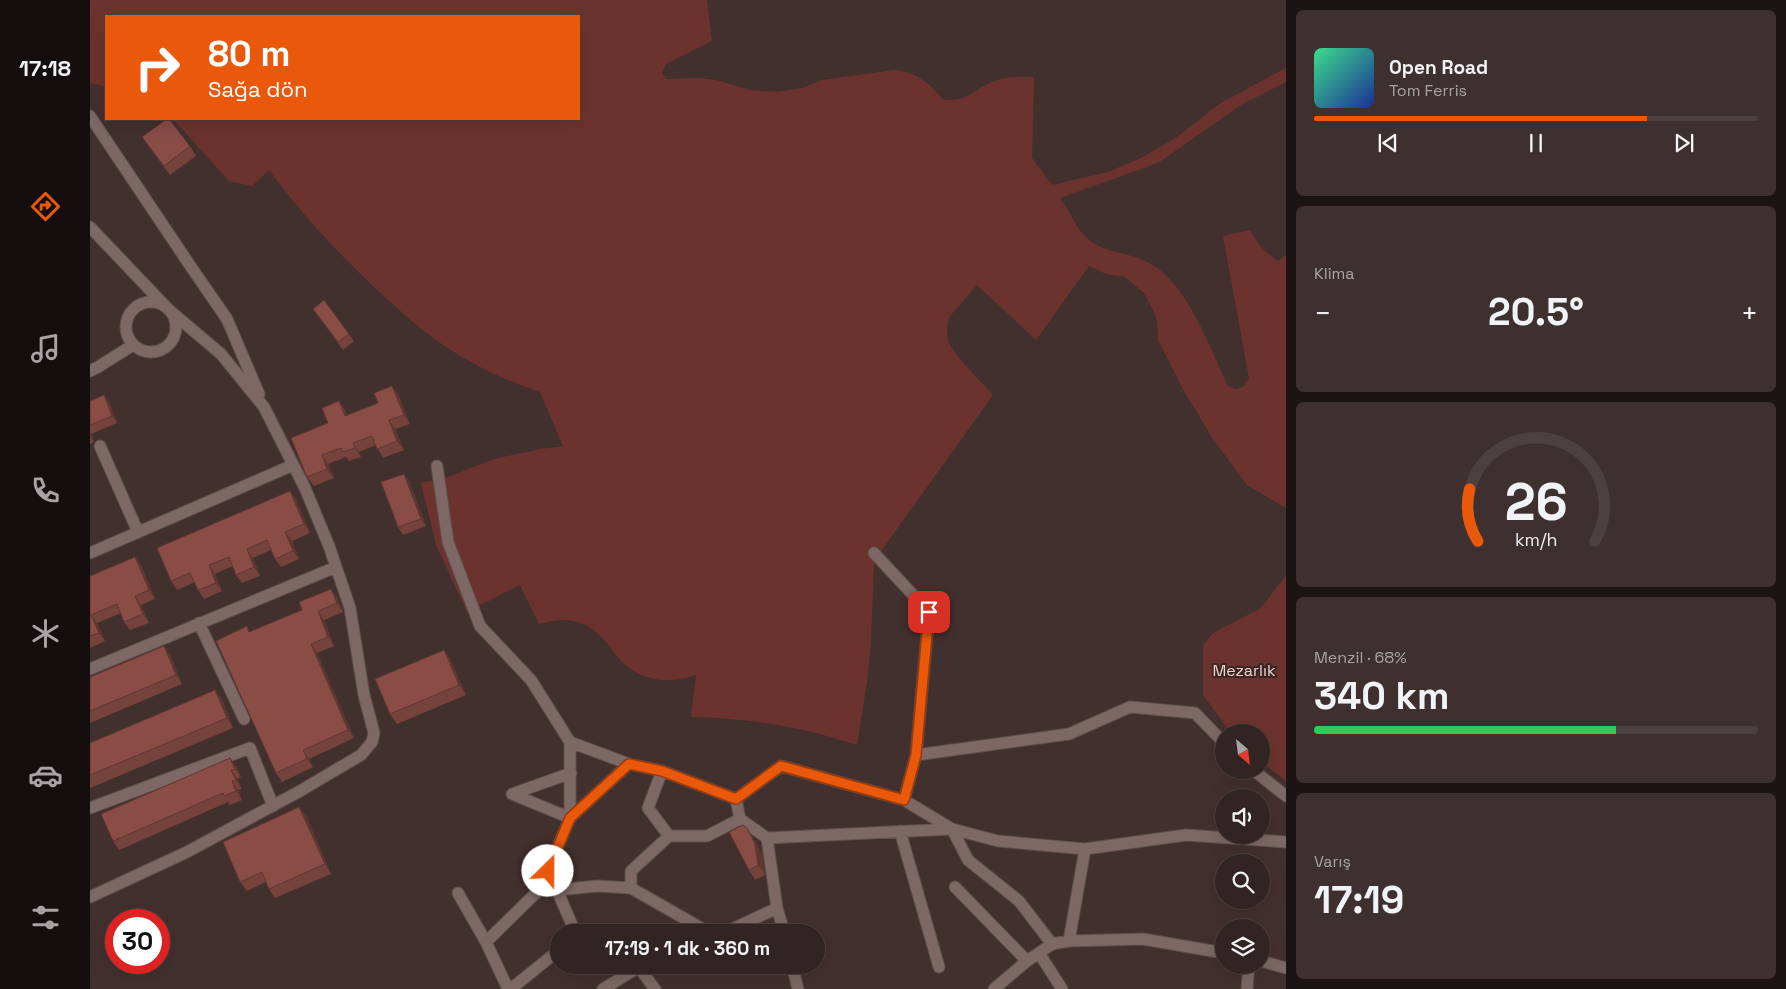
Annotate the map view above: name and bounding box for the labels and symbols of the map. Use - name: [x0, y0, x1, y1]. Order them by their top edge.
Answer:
- pin: [908, 591, 950, 633]
- park label: Mezarlık: [1213, 660, 1276, 681]
- north arrow: [1215, 724, 1270, 779]
- position arrow: [521, 844, 573, 896]
- speed limit sign: 30: [105, 909, 170, 974]

